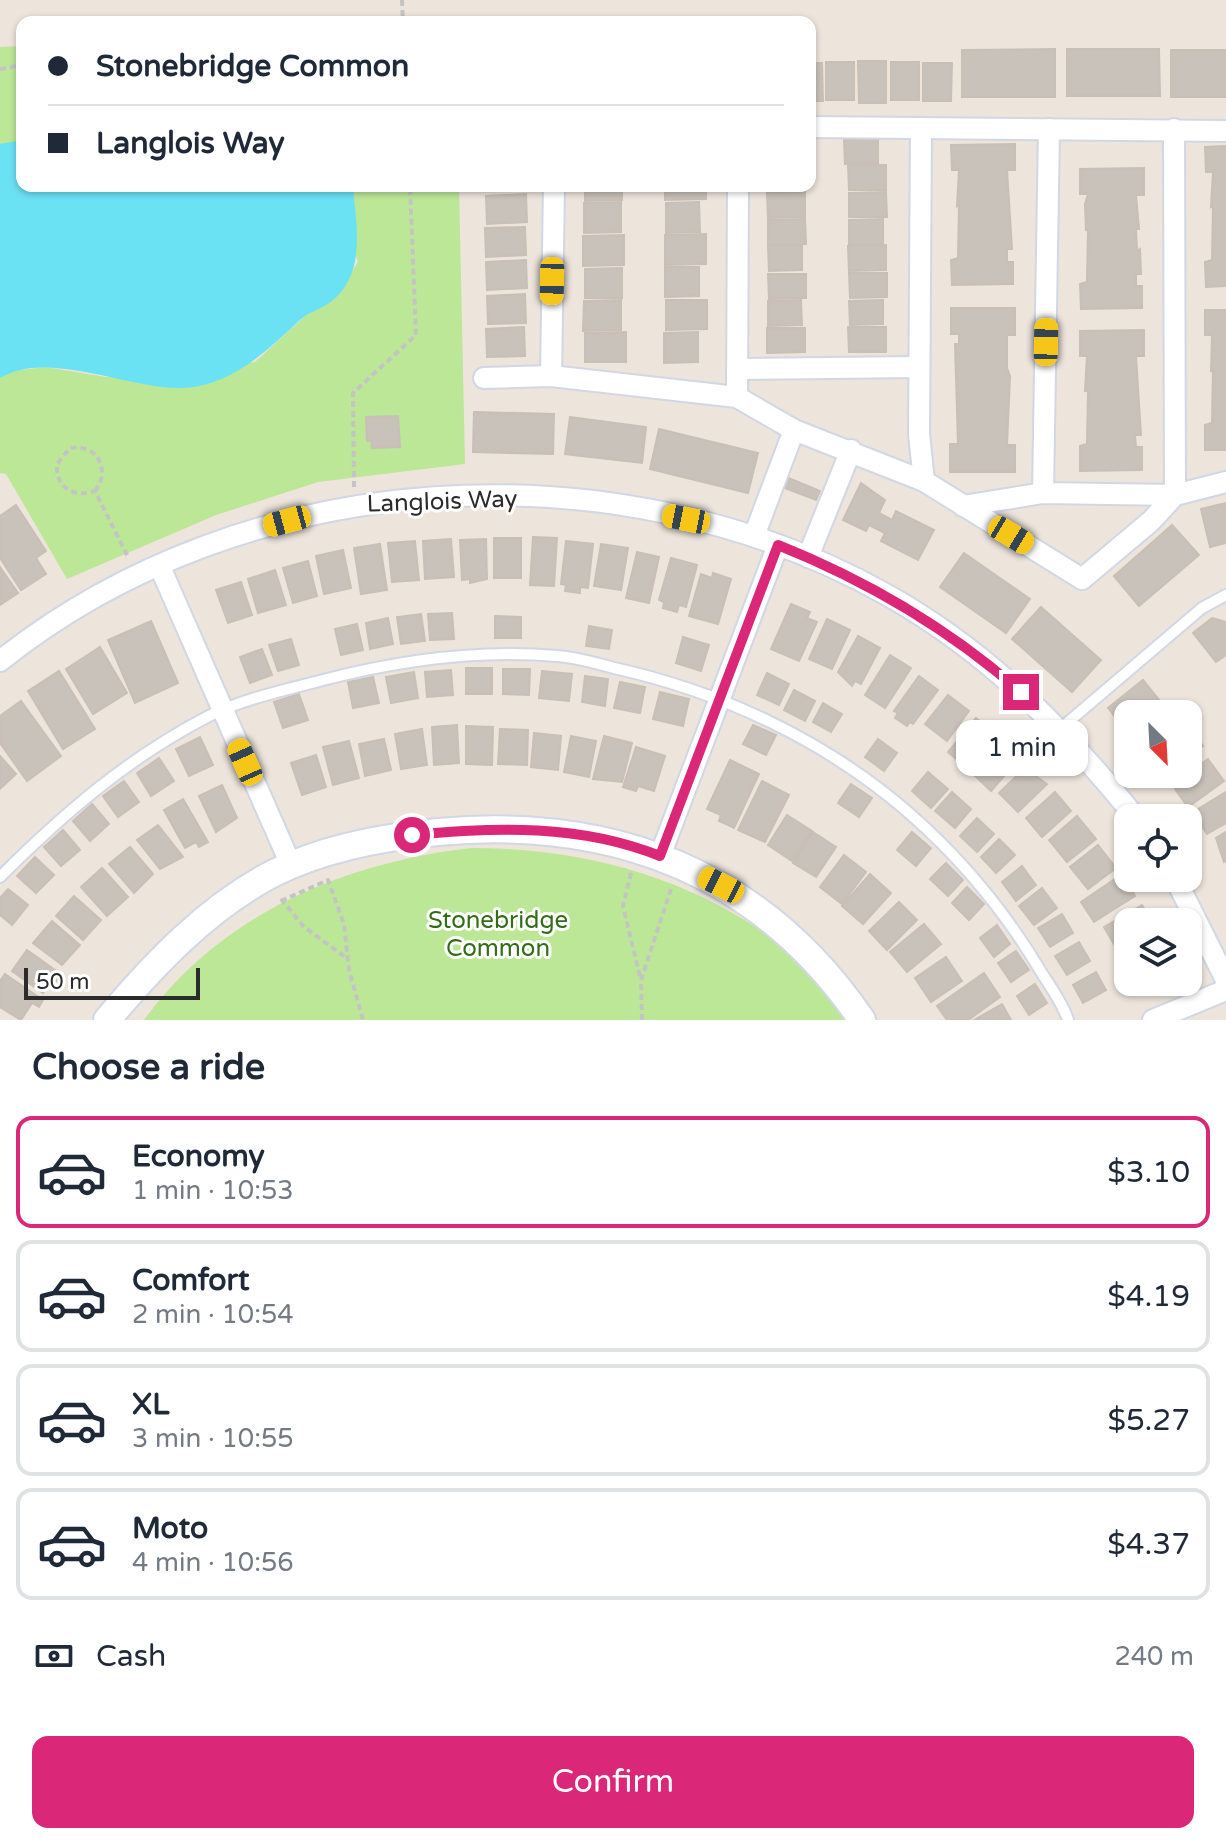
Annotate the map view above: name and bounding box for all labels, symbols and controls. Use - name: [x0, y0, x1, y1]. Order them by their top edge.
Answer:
- text: Stonebridge Common: [96, 48, 409, 85]
- text: Langlois Way: [96, 125, 285, 162]
- car: [540, 257, 564, 305]
- car: [1034, 318, 1058, 366]
- street label: Langlois Way: [366, 484, 518, 519]
- car: [261, 503, 313, 539]
- car: [660, 503, 712, 535]
- car: [984, 512, 1038, 558]
- route end: [1003, 674, 1039, 710]
- north arrow: [1114, 700, 1202, 788]
- map controls: [1114, 700, 1202, 996]
- callout: 1 min: [955, 720, 1087, 776]
- text: 1 min: [987, 732, 1057, 763]
- car: [224, 735, 266, 789]
- button: locate: [1114, 804, 1202, 892]
- route start: [394, 817, 430, 853]
- car: [694, 863, 748, 907]
- park label: Stonebridge Common: [428, 906, 568, 963]
- button: layers: [1114, 908, 1202, 996]
- scale bar: [24, 964, 200, 1000]
- text: 50 m: [36, 969, 90, 995]
- text: Choose a ride: [32, 1046, 265, 1089]
- icon: car: [36, 1136, 108, 1208]
- text: Economy: [132, 1138, 265, 1175]
- text: $3.10: [1107, 1154, 1190, 1191]
- text: 1 min · 10:53: [132, 1175, 294, 1206]
- icon: car: [36, 1260, 108, 1332]
- text: Comfort: [132, 1262, 250, 1299]
- text: $4.19: [1107, 1278, 1190, 1315]
- text: 2 min · 10:54: [132, 1299, 294, 1330]
- icon: car: [36, 1384, 108, 1456]
- text: XL: [132, 1386, 169, 1423]
- text: $5.27: [1108, 1402, 1190, 1439]
- text: 3 min · 10:55: [132, 1423, 294, 1454]
- icon: car: [36, 1508, 108, 1580]
- text: Moto: [132, 1510, 208, 1547]
- text: $4.37: [1107, 1526, 1190, 1563]
- text: 4 min · 10:56: [132, 1547, 294, 1578]
- icon: cash: [32, 1634, 76, 1678]
- text: Cash: [96, 1638, 166, 1675]
- text: 240 m: [1114, 1641, 1194, 1672]
- button: Confirm: [32, 1736, 1194, 1828]

